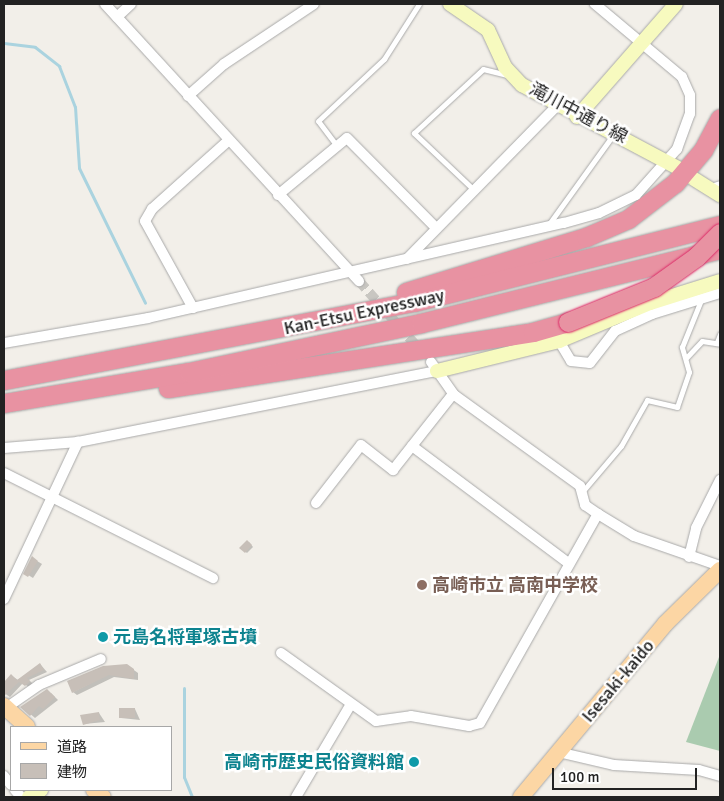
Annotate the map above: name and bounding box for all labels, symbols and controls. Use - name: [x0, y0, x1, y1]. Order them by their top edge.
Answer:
- street label: 滝川中通り線: [525, 78, 631, 148]
- street label: Kan-Etsu Expressway: [282, 284, 446, 340]
- place label: 高崎市立 高南中学校: [432, 574, 598, 596]
- marker: 高崎市立 高南中学校: [416, 579, 428, 591]
- place label: 元島名将軍塚古墳: [113, 626, 257, 648]
- marker: 元島名将軍塚古墳: [97, 631, 109, 643]
- street label: Isesaki-kaido: [577, 635, 659, 727]
- legend: [10, 726, 172, 791]
- text: 道路: [57, 738, 87, 756]
- place label: 高崎市歴史民俗資料館: [224, 751, 404, 773]
- marker: 高崎市歴史民俗資料館: [408, 756, 420, 768]
- scale bar: [554, 758, 699, 790]
- text: 建物: [57, 763, 87, 781]
- text: 100 m: [560, 768, 600, 786]

